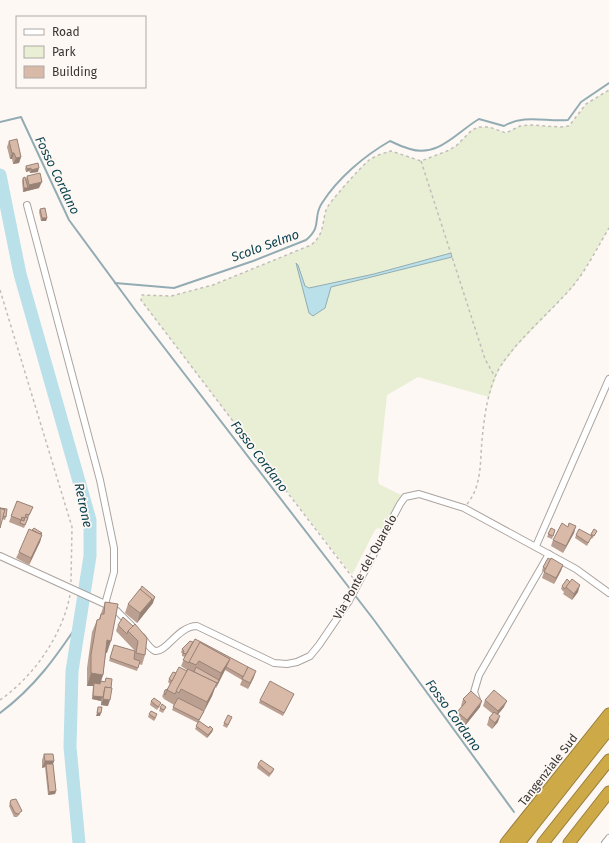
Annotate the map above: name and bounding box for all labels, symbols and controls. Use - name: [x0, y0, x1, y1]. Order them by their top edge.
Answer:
- legend: [16, 16, 146, 88]
- text: Road: [52, 25, 80, 39]
- text: Park: [52, 45, 76, 59]
- text: Building: [52, 65, 98, 79]
- water label: Fosso Cordano: [32, 134, 83, 217]
- water label: Scolo Selmo: [228, 226, 301, 265]
- water label: Fosso Cordano: [228, 418, 291, 495]
- water label: Retrone: [71, 481, 96, 529]
- street label: Via Ponte del Quarelo: [330, 512, 400, 622]
- water label: Fosso Cordano: [422, 676, 485, 754]
- street label: Tangenziale Sud: [515, 731, 581, 809]

